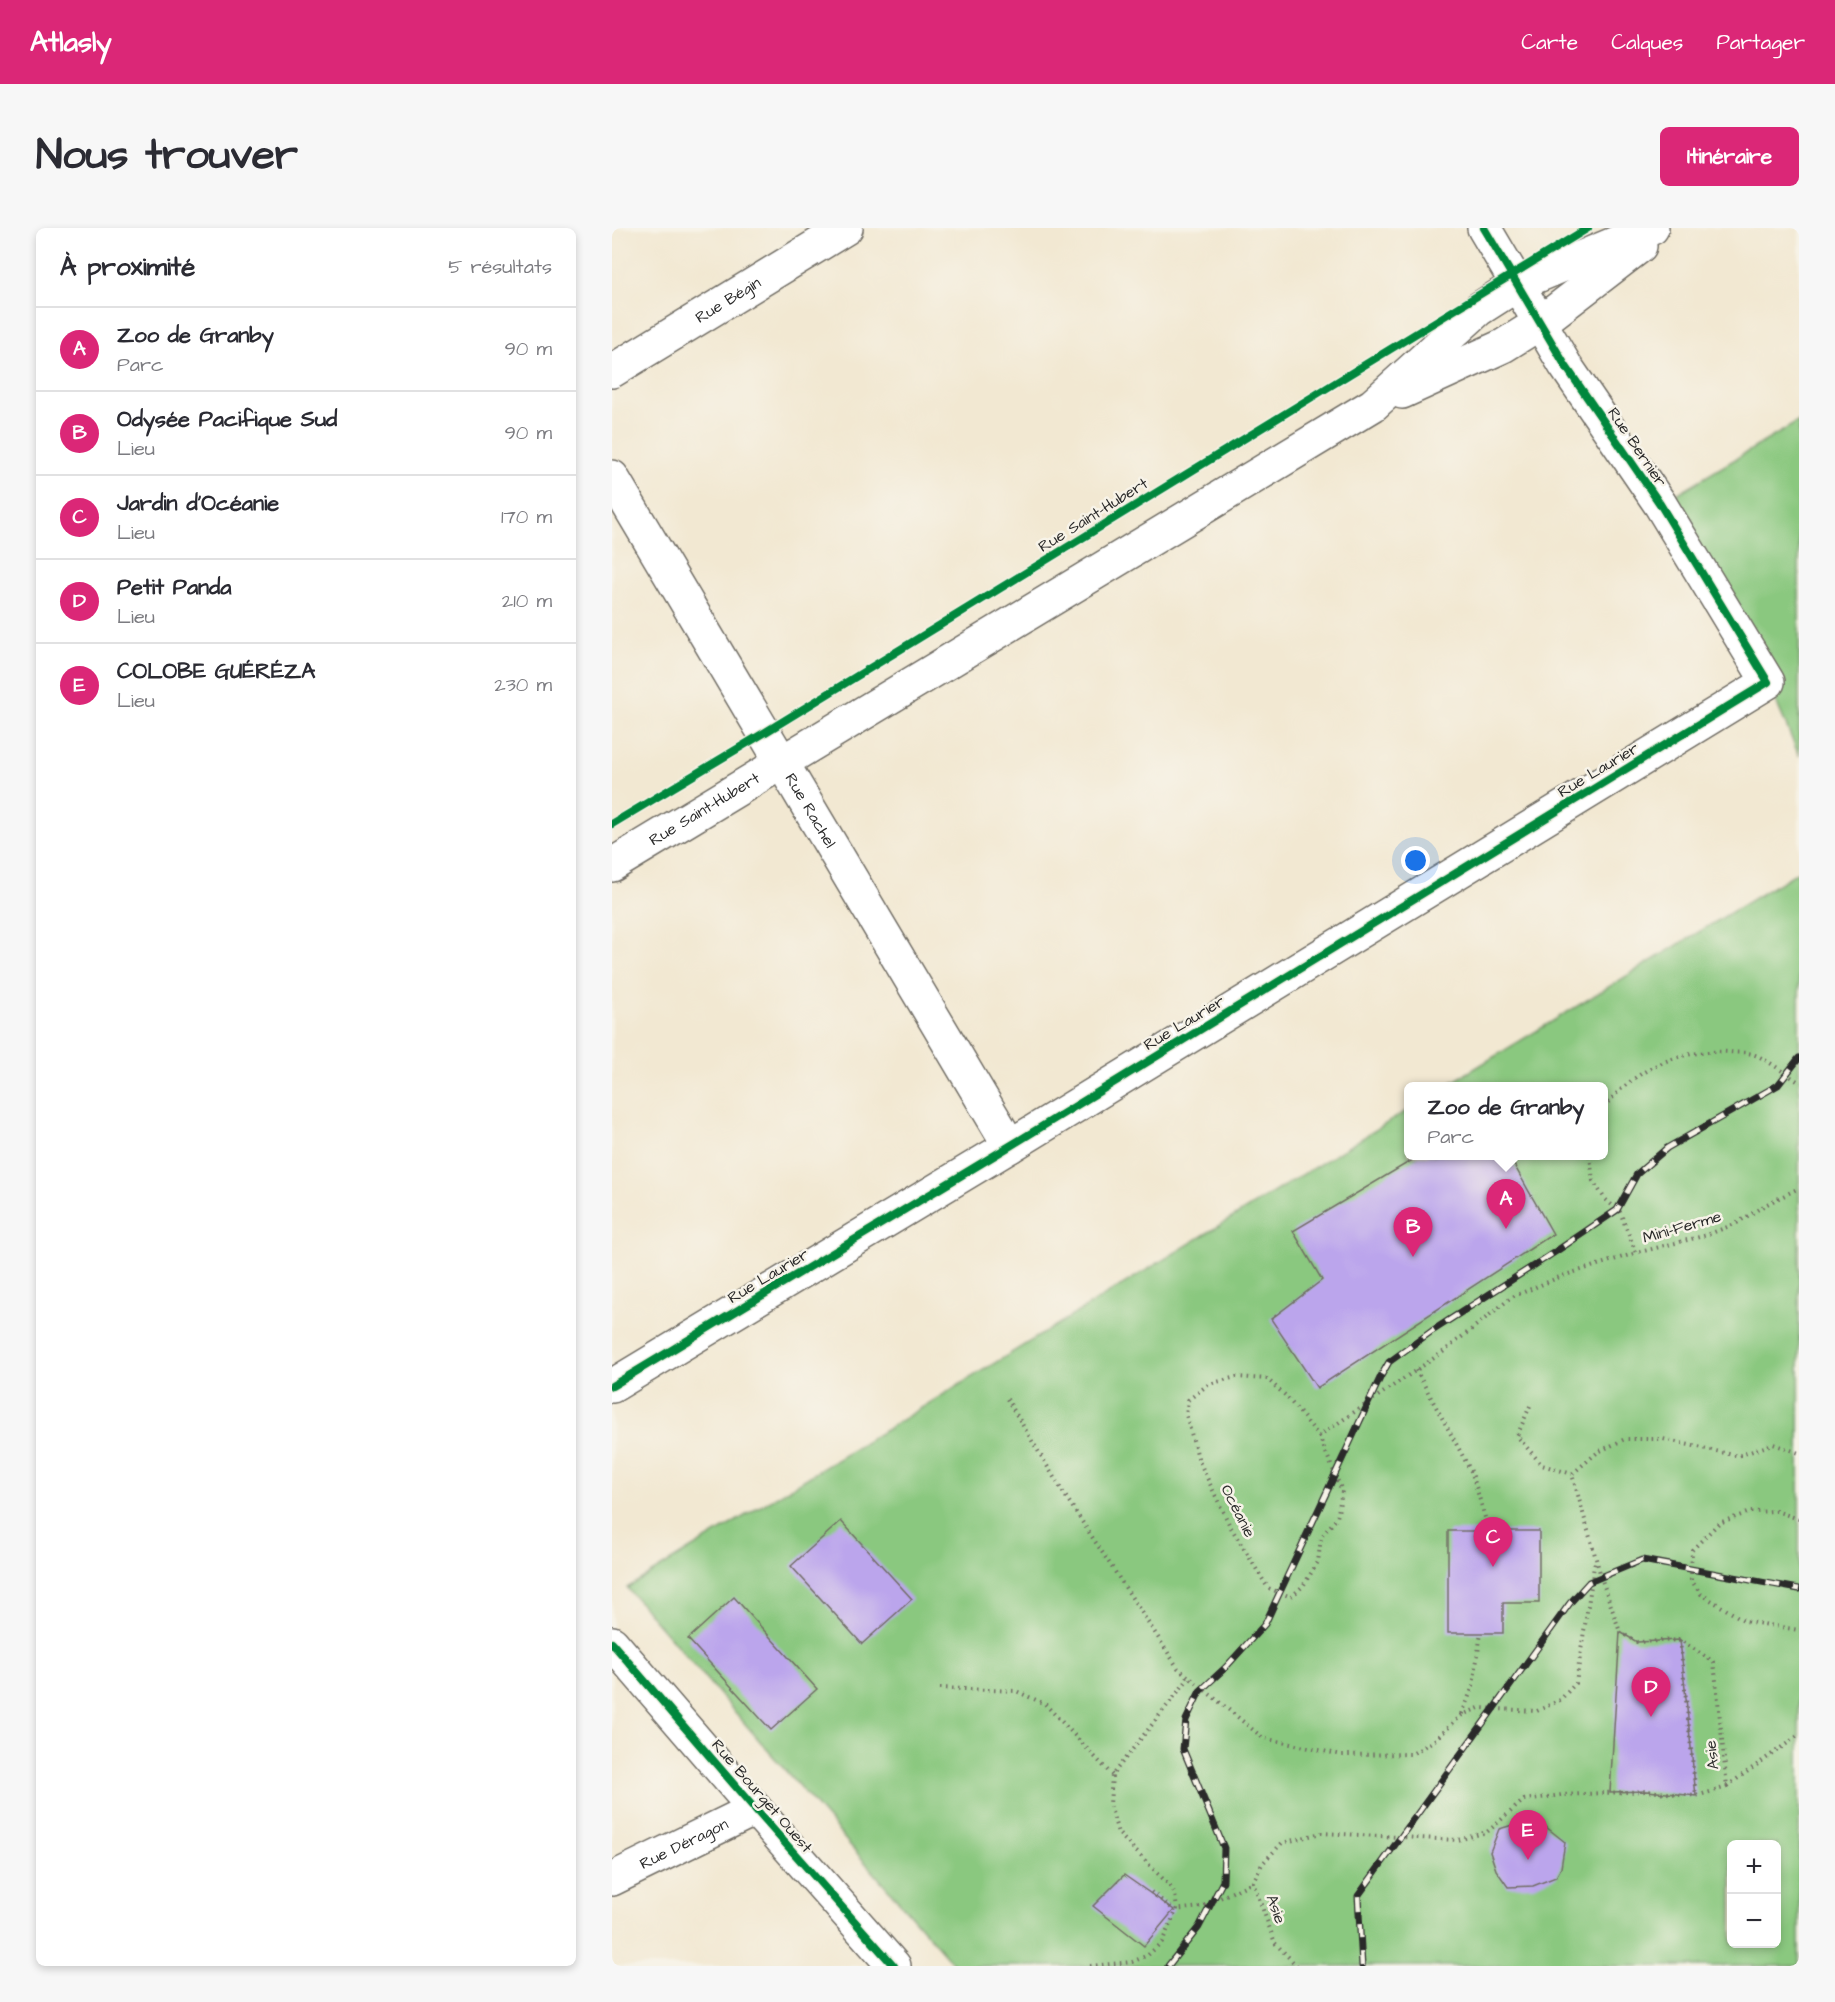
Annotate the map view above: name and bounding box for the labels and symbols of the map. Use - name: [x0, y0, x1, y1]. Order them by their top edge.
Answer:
- street label: Rue Bégin: [691, 272, 765, 329]
- street label: Rue Bernier: [1602, 403, 1672, 491]
- street label: Rue Saint-Hubert: [1034, 472, 1153, 558]
- street label: Rue Laurier: [1553, 737, 1643, 803]
- street label: Rue Saint-Hubert: [645, 767, 764, 851]
- street label: Rue Rachel: [780, 769, 841, 852]
- your location: [1401, 846, 1430, 875]
- street label: Rue Laurier: [1139, 990, 1229, 1056]
- pin: A: [1486, 1180, 1526, 1229]
- street label: Mini-Ferme: [1640, 1205, 1724, 1249]
- pin: B: [1394, 1208, 1432, 1257]
- street label: Rue Laurier: [723, 1243, 813, 1309]
- street label: Océanie: [1215, 1481, 1261, 1542]
- pin: C: [1474, 1518, 1512, 1567]
- pin: D: [1632, 1668, 1670, 1717]
- street label: Rue Bourget Ouest: [706, 1735, 818, 1859]
- street label: Asie: [1699, 1739, 1724, 1771]
- pin: E: [1508, 1810, 1548, 1860]
- street label: Rue Déragon: [636, 1813, 732, 1875]
- street label: Asie: [1261, 1891, 1291, 1927]

